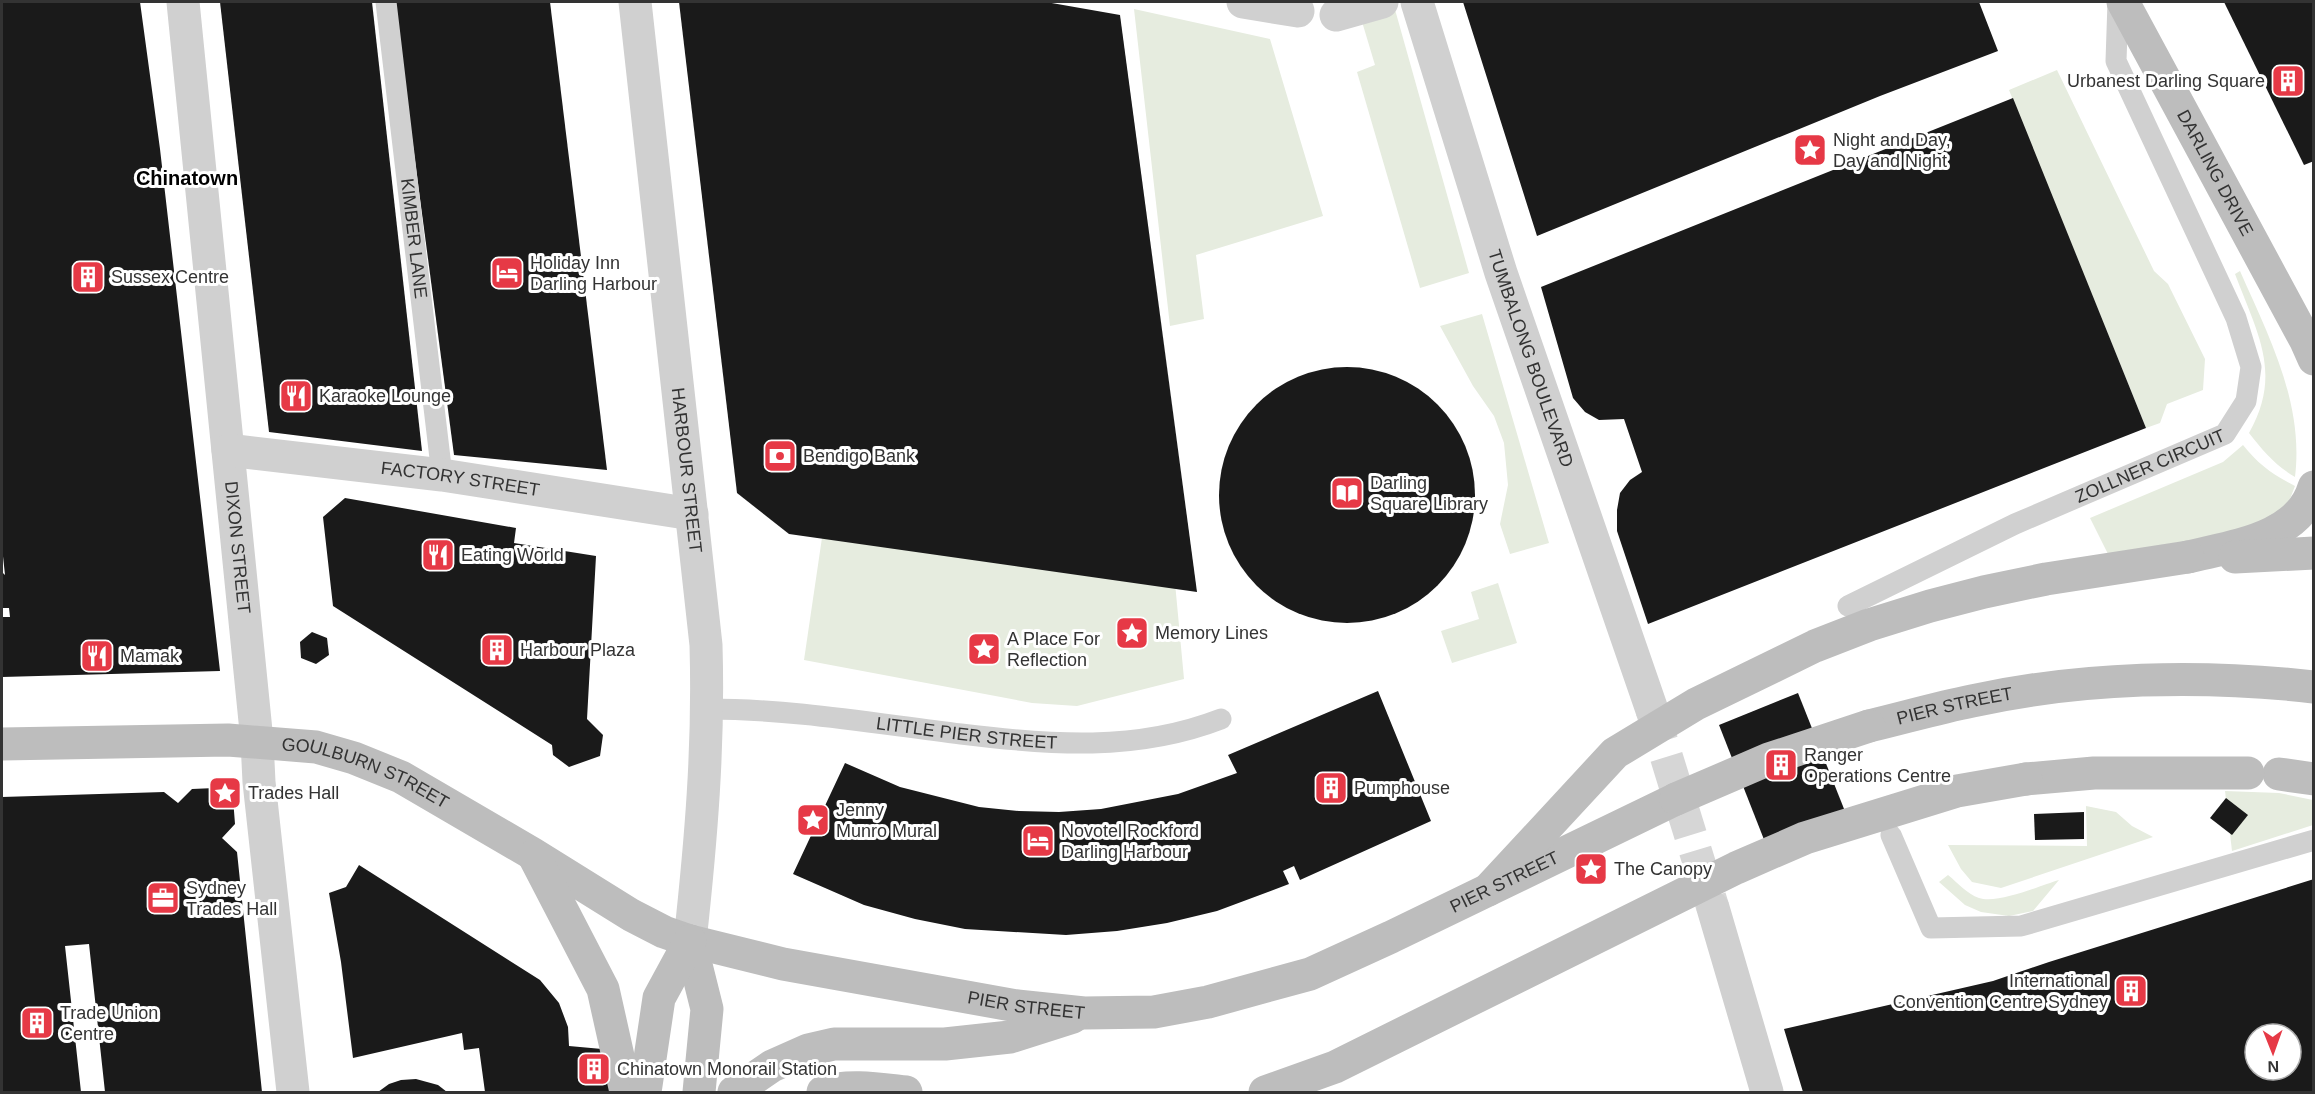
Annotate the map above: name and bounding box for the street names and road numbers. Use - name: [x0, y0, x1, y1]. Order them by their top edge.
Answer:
- street label: DARLING DRIVE: [2173, 106, 2257, 239]
- street label: KIMBER LANE: [397, 177, 431, 300]
- street label: TUMBALONG BOULEVARD: [1484, 247, 1577, 470]
- street label: HARBOUR STREET: [668, 387, 706, 554]
- street label: ZOLLNER CIRCUIT: [2072, 425, 2228, 507]
- street label: FACTORY STREET: [380, 458, 541, 500]
- street label: DIXON STREET: [221, 480, 254, 614]
- street label: PIER STREET: [1895, 683, 2014, 729]
- street label: LITTLE PIER STREET: [875, 713, 1058, 753]
- street label: GOULBURN STREET: [281, 734, 452, 813]
- street label: PIER STREET: [1447, 847, 1562, 917]
- street label: PIER STREET: [966, 987, 1086, 1023]

